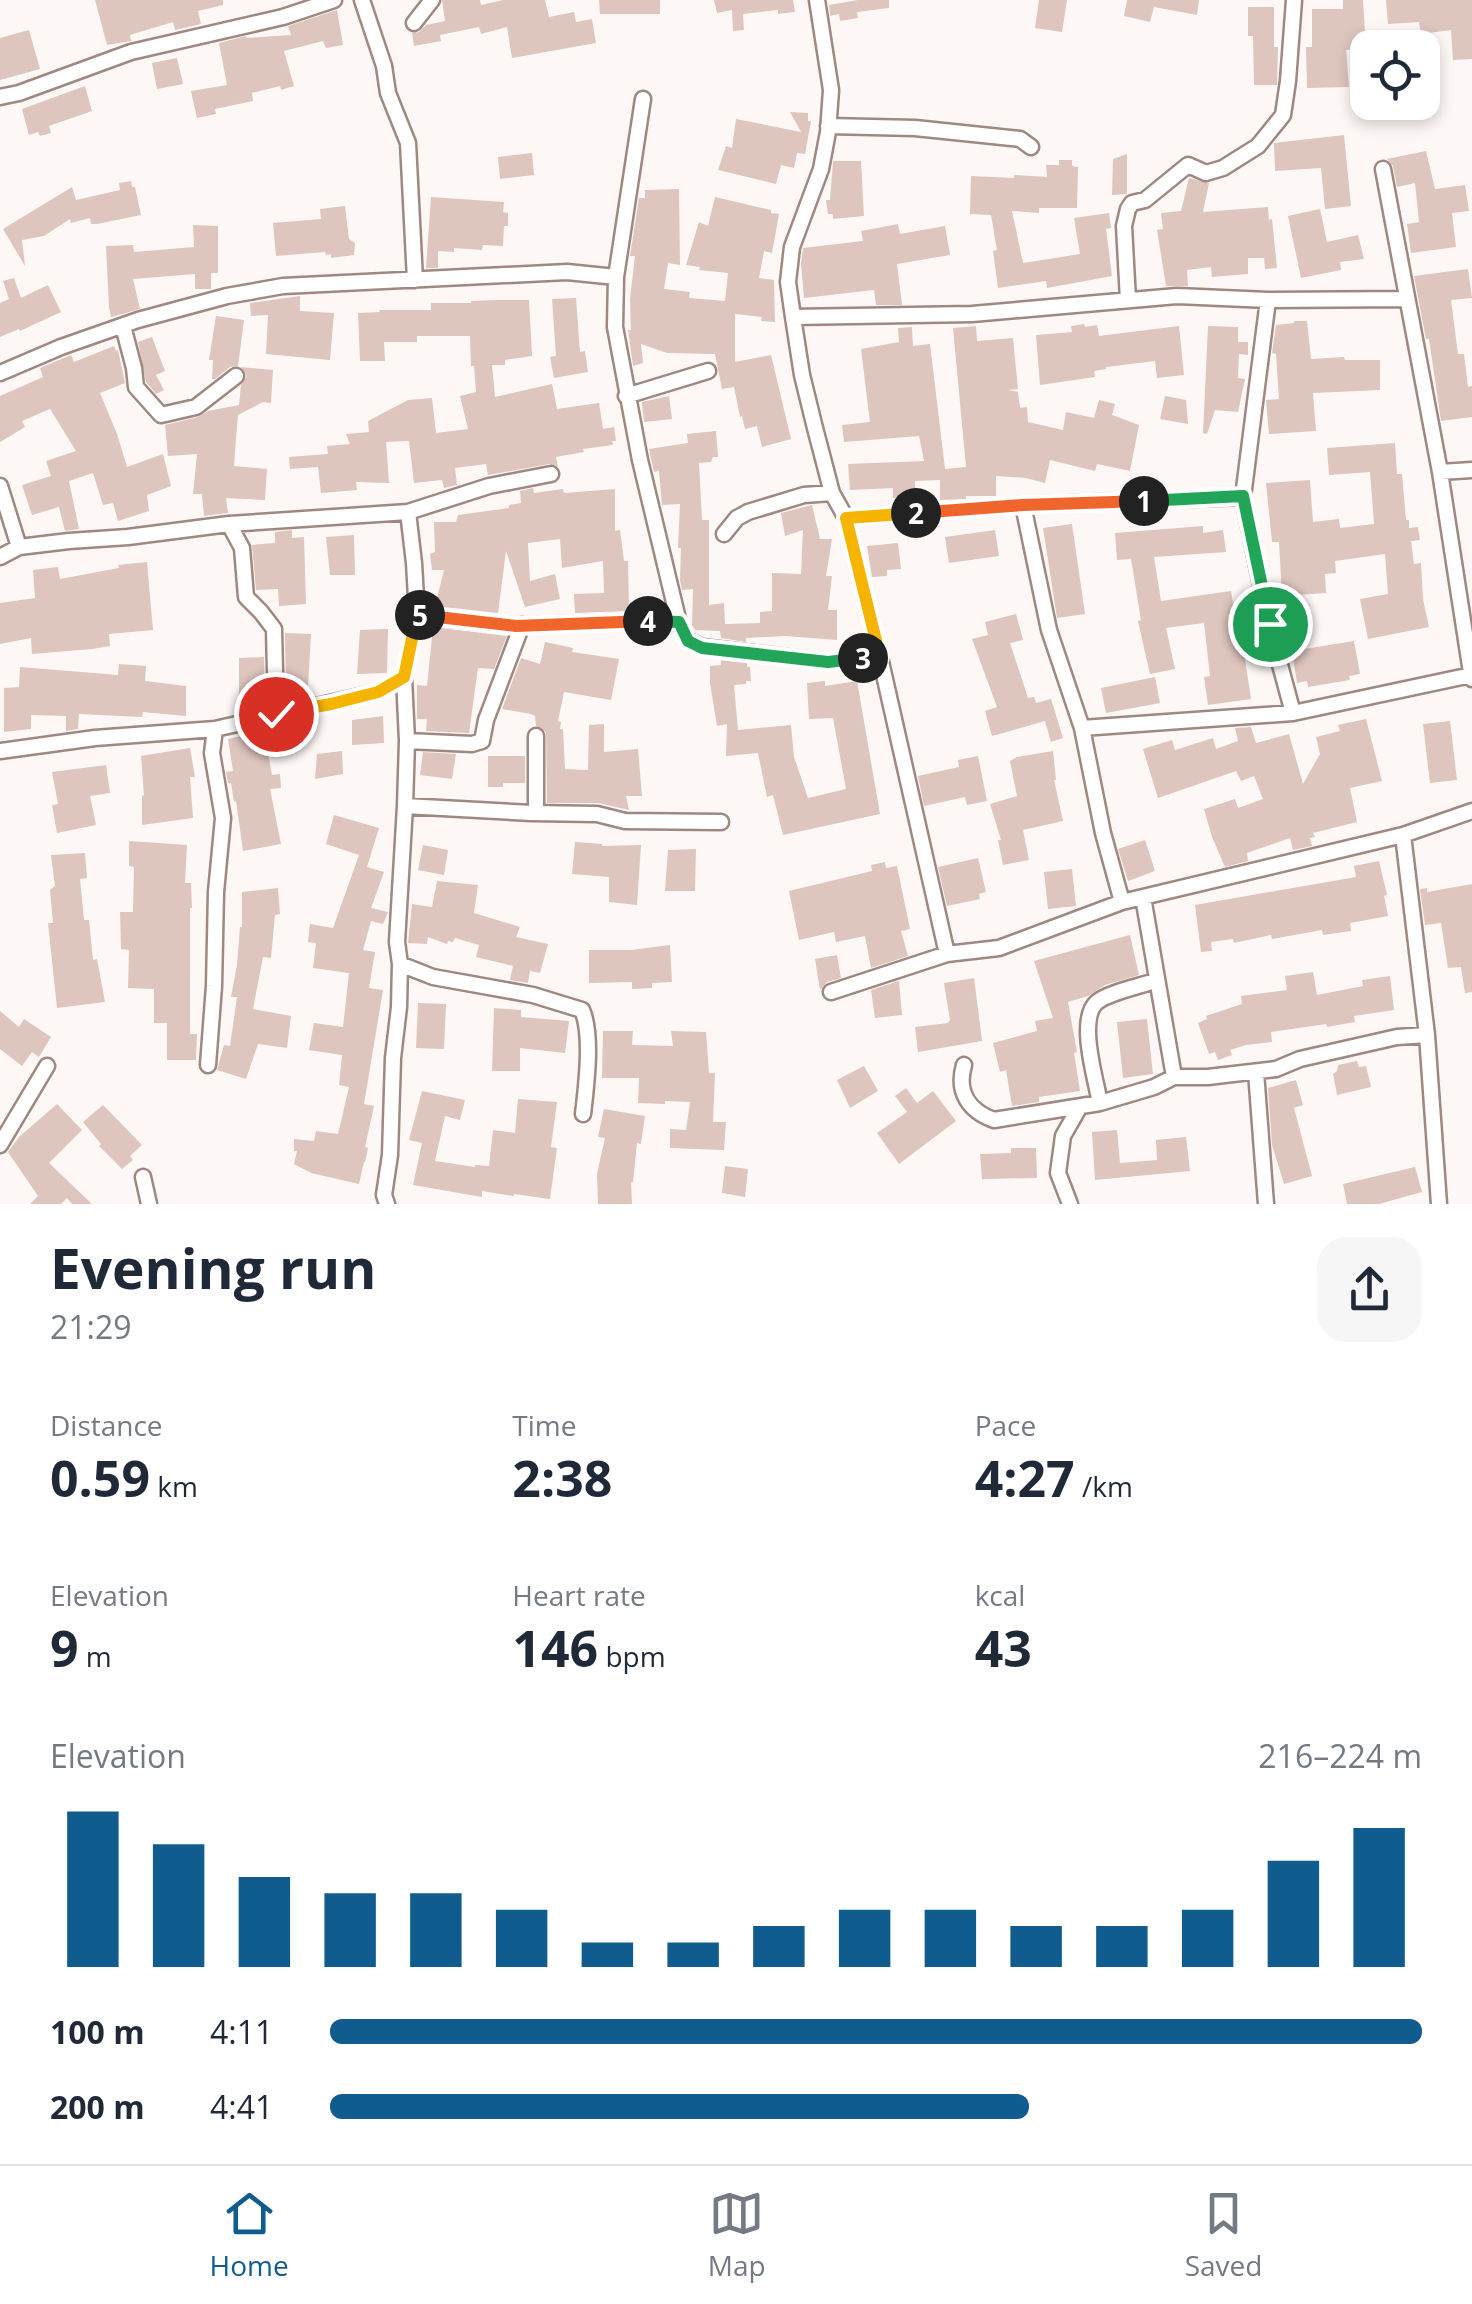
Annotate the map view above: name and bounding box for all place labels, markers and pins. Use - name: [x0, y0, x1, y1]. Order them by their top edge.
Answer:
- pin: 1: [1119, 476, 1169, 526]
- pin: 2: [891, 488, 941, 538]
- pin: [1228, 582, 1313, 667]
- pin: 5: [395, 590, 445, 640]
- pin: 4: [623, 596, 673, 646]
- pin: 3: [838, 633, 888, 683]
- pin: [234, 672, 319, 757]

